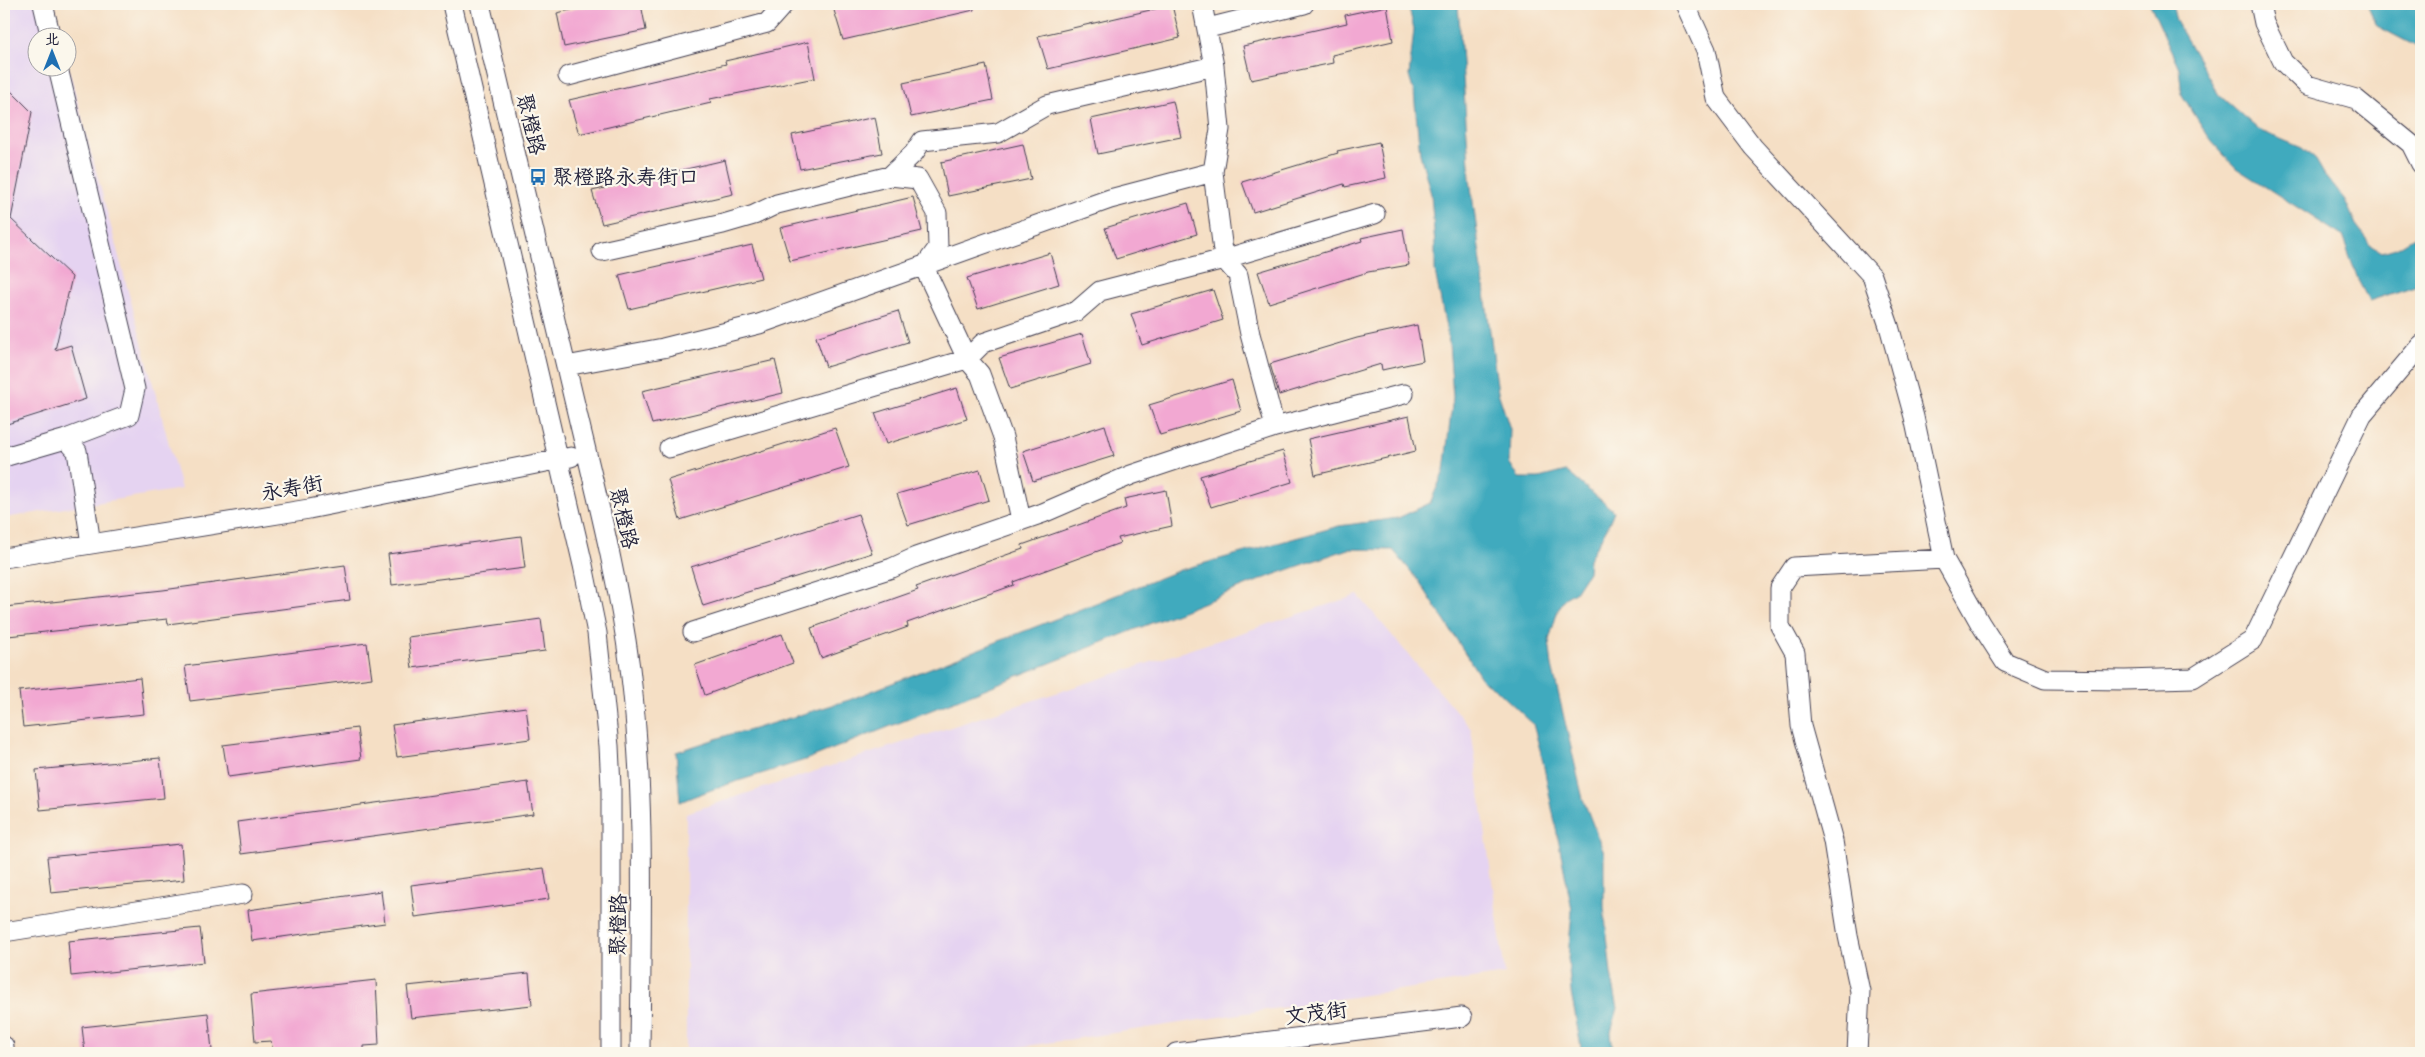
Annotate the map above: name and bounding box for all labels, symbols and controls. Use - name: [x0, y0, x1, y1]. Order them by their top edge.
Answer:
- north arrow: [28, 28, 78, 78]
- text: 北: [45, 31, 59, 48]
- street label: 聚橙路: [511, 90, 551, 158]
- place label: 聚橙路永寿街口: [552, 164, 699, 190]
- bus stop icon: 聚橙路永寿街口: [528, 167, 548, 187]
- street label: 永寿街: [259, 470, 325, 506]
- street label: 聚橙路: [604, 484, 644, 552]
- street label: 聚橙路: [604, 893, 632, 957]
- street label: 文茂街: [1283, 996, 1349, 1030]

